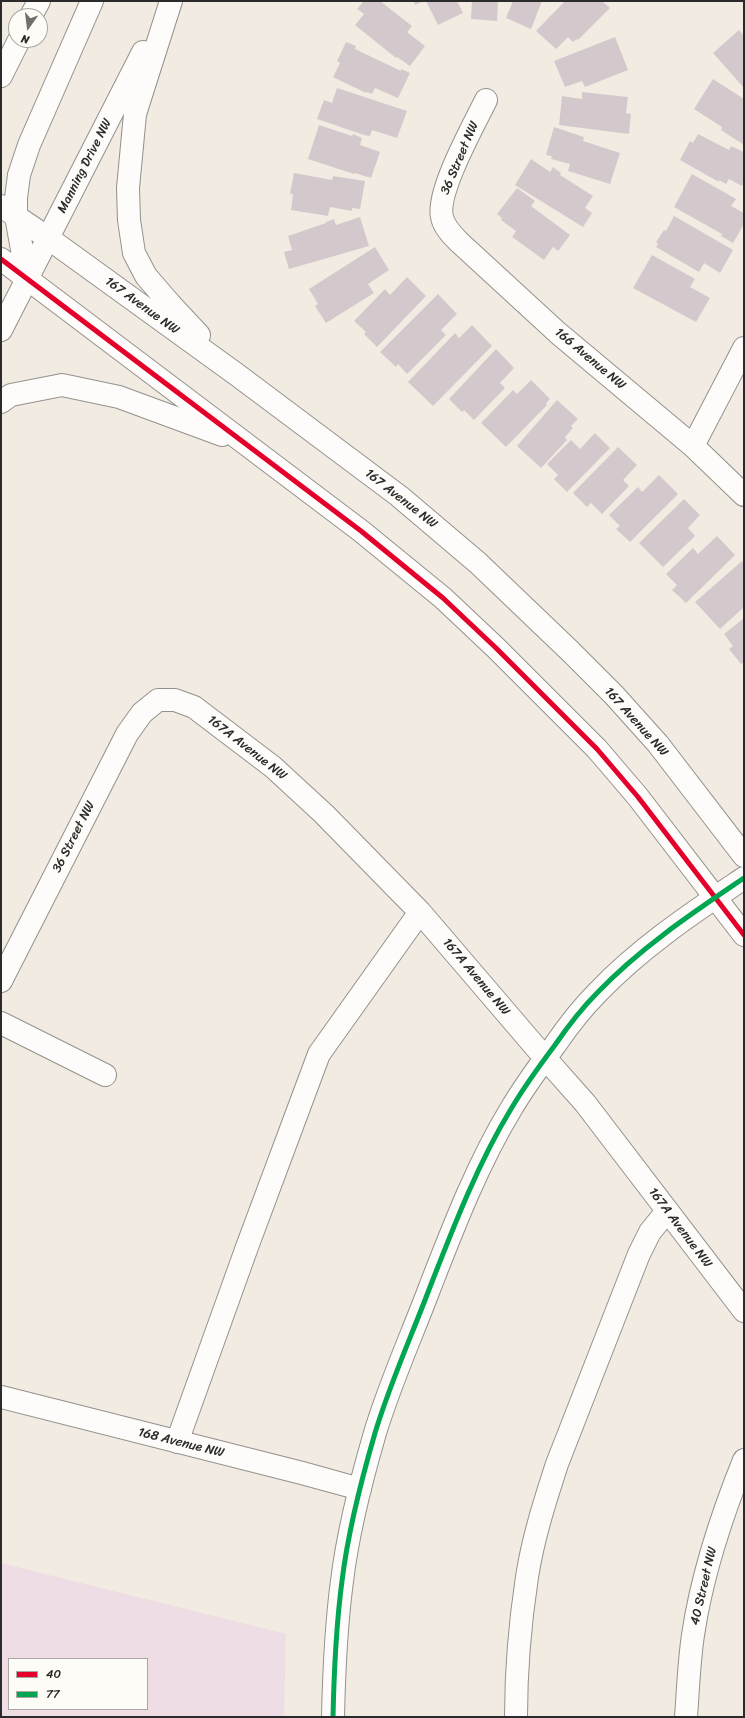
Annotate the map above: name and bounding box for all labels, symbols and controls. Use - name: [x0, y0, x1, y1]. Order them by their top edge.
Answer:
- north arrow: [8, 8, 48, 48]
- text: N: [19, 29, 31, 49]
- street label: Manning Drive NW: [55, 116, 115, 216]
- street label: 36 Street NW: [438, 119, 482, 197]
- street label: 167 Avenue NW: [102, 274, 182, 338]
- street label: 166 Avenue NW: [551, 325, 629, 393]
- street label: 167 Avenue NW: [362, 466, 440, 532]
- street label: 167 Avenue NW: [601, 684, 671, 760]
- street label: 167A Avenue NW: [204, 712, 290, 784]
- street label: 36 Street NW: [49, 799, 99, 875]
- street label: 167A Avenue NW: [439, 935, 513, 1019]
- street label: 167A Avenue NW: [645, 1185, 715, 1271]
- street label: 168 Avenue NW: [136, 1425, 226, 1461]
- street label: 40 Street NW: [687, 1545, 721, 1627]
- legend: [8, 1658, 148, 1710]
- text: 40: [46, 1663, 61, 1685]
- text: 77: [46, 1683, 60, 1705]

